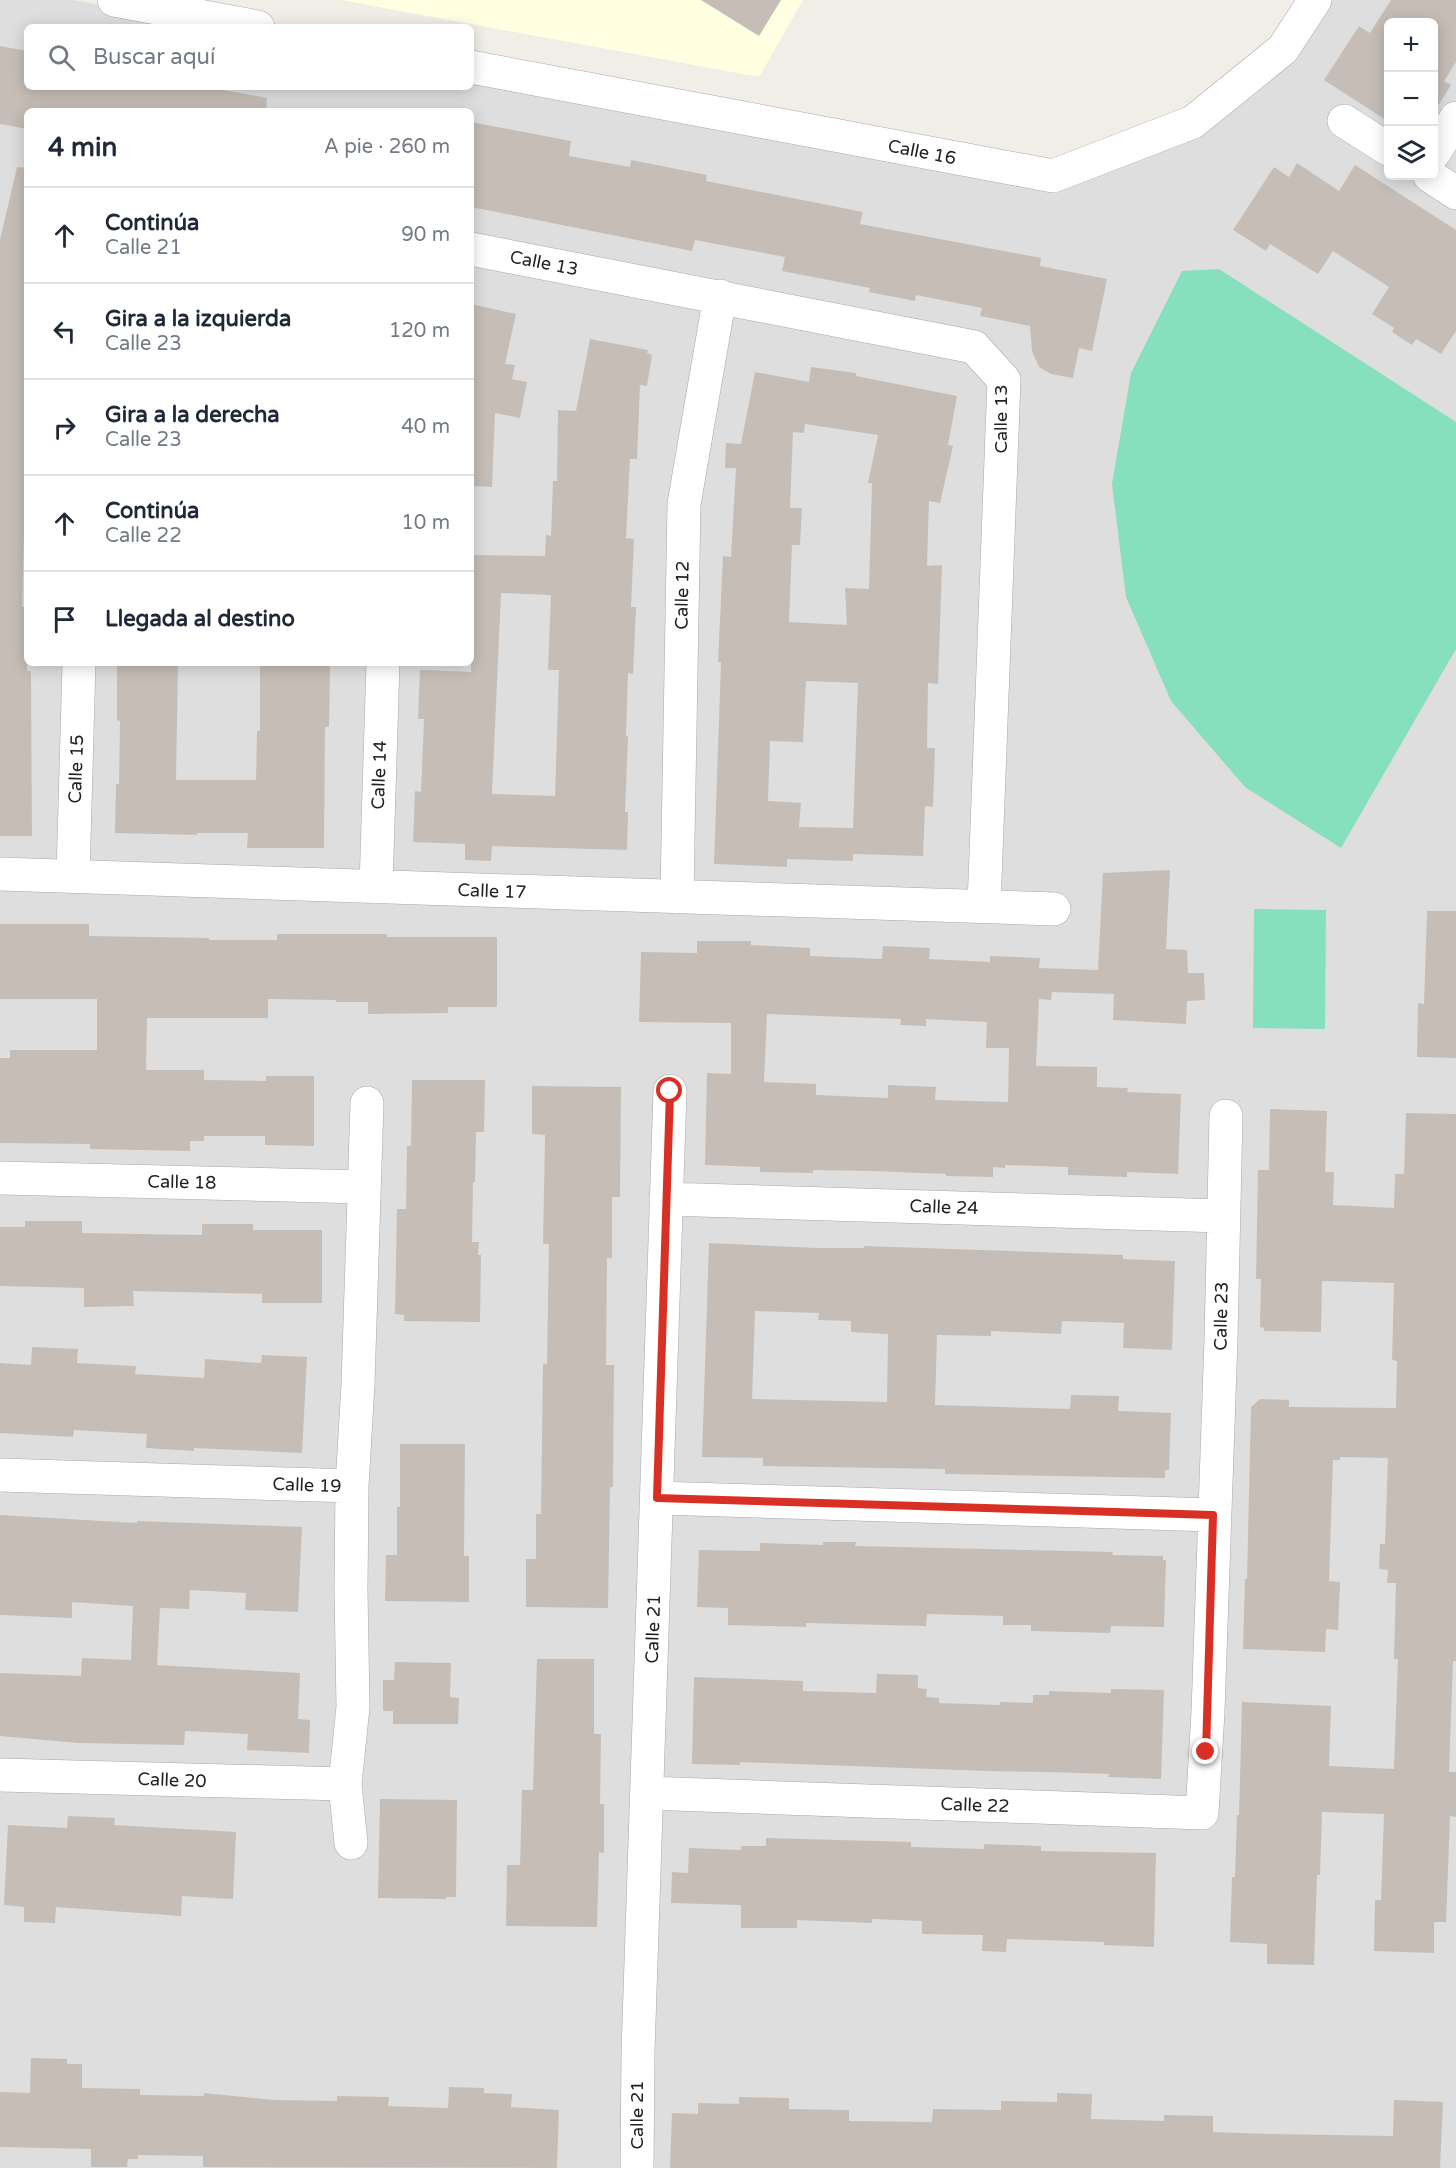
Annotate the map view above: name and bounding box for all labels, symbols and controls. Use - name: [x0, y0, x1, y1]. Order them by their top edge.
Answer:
- map controls: [1384, 18, 1438, 180]
- button: +: [1384, 18, 1438, 72]
- search box: [24, 24, 474, 90]
- icon: search: [45, 41, 78, 74]
- text: Buscar aquí: [93, 44, 215, 70]
- button: −: [1384, 72, 1438, 126]
- button: layers: [1384, 126, 1438, 180]
- text: 4 min: [48, 132, 117, 163]
- text: A pie · 260 m: [324, 135, 450, 159]
- street label: Calle 16: [886, 135, 958, 169]
- text: Continúa: [105, 210, 199, 236]
- icon: ahead: [48, 219, 81, 252]
- text: 90 m: [401, 223, 450, 247]
- text: Calle 21: [105, 236, 182, 260]
- street label: Calle 13: [508, 246, 580, 280]
- text: Gira a la izquierda: [105, 306, 291, 332]
- icon: left: [48, 315, 81, 348]
- text: 120 m: [389, 319, 450, 343]
- text: Calle 23: [105, 332, 182, 356]
- street label: Calle 13: [990, 384, 1012, 454]
- text: Gira a la derecha: [105, 402, 280, 428]
- icon: right: [48, 411, 81, 444]
- text: 40 m: [401, 415, 450, 439]
- text: Calle 23: [105, 428, 182, 452]
- text: Continúa: [105, 498, 199, 524]
- icon: ahead: [48, 507, 81, 540]
- text: 10 m: [401, 511, 450, 535]
- text: Calle 22: [105, 524, 182, 548]
- street label: Calle 12: [670, 560, 694, 630]
- icon: arrive: [48, 603, 81, 636]
- text: Llegada al destino: [105, 606, 295, 632]
- street label: Calle 15: [64, 734, 88, 804]
- street label: Calle 14: [367, 740, 391, 810]
- street label: Calle 17: [457, 879, 527, 903]
- route start: [656, 1077, 682, 1103]
- street label: Calle 18: [147, 1170, 217, 1194]
- street label: Calle 24: [909, 1195, 979, 1219]
- street label: Calle 23: [1209, 1281, 1233, 1351]
- street label: Calle 19: [272, 1473, 342, 1497]
- street label: Calle 21: [641, 1594, 665, 1664]
- route end: [1192, 1738, 1218, 1764]
- street label: Calle 20: [137, 1768, 207, 1792]
- street label: Calle 22: [940, 1793, 1010, 1817]
- street label: Calle 21: [626, 2080, 648, 2150]

